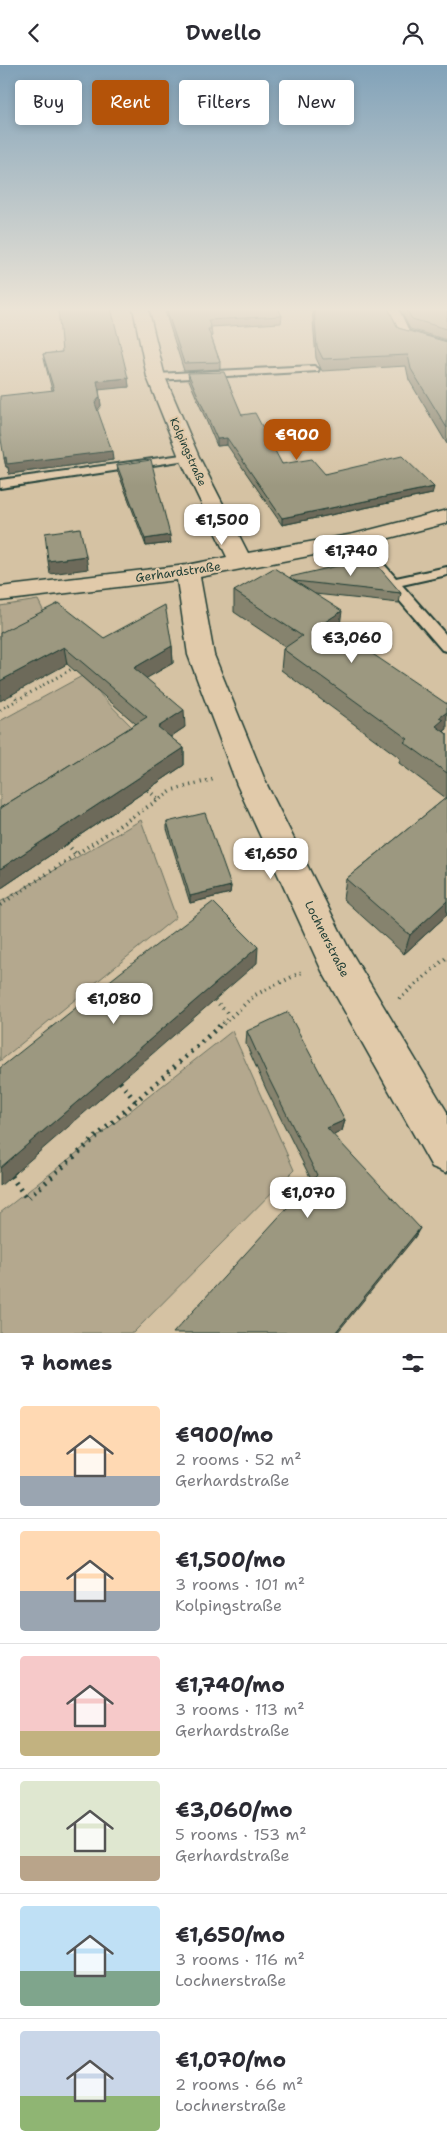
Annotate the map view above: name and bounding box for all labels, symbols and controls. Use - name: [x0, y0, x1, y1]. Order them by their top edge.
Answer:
- text: Dwello: [186, 18, 261, 47]
- icon: back: [20, 19, 48, 47]
- icon: person: [399, 19, 427, 47]
- chip: Buy: [15, 80, 82, 125]
- chip: Rent: [92, 80, 169, 125]
- chip: Filters: [179, 80, 269, 125]
- chip: New: [279, 80, 354, 125]
- street label: Kolpingstraße: [166, 415, 210, 489]
- pin: €900: [267, 419, 327, 461]
- text: €900: [275, 424, 319, 445]
- pin: €1,500: [181, 503, 263, 546]
- text: €1,500: [195, 509, 249, 530]
- pin: €1,740: [310, 535, 392, 577]
- text: €1,740: [324, 540, 378, 561]
- street label: Gerhardstraße: [134, 558, 222, 586]
- pin: €3,060: [311, 621, 393, 664]
- text: €3,060: [322, 627, 382, 648]
- pin: €1,650: [230, 837, 312, 880]
- text: €1,650: [244, 843, 298, 864]
- street label: Lochnerstraße: [301, 898, 353, 980]
- pin: €1,080: [73, 983, 155, 1025]
- text: €1,080: [87, 988, 141, 1009]
- pin: €1,070: [267, 1177, 349, 1219]
- text: €1,070: [281, 1182, 335, 1203]
- text: 7 homes: [20, 1349, 112, 1377]
- icon: filters: [399, 1349, 427, 1377]
- text: €900/mo: [175, 1421, 273, 1449]
- icon: home: [60, 1426, 120, 1486]
- text: 2 rooms · 52 m²: [175, 1449, 302, 1470]
- text: Gerhardstraße: [175, 1470, 290, 1491]
- text: €1,500/mo: [175, 1546, 286, 1574]
- icon: home: [60, 1551, 120, 1611]
- text: 3 rooms · 101 m²: [175, 1574, 305, 1595]
- text: Kolpingstraße: [175, 1595, 282, 1616]
- text: €1,740/mo: [175, 1671, 285, 1699]
- icon: home: [60, 1676, 120, 1736]
- text: 3 rooms · 113 m²: [175, 1699, 305, 1720]
- text: Gerhardstraße: [175, 1720, 290, 1741]
- text: €3,060/mo: [175, 1796, 293, 1824]
- icon: home: [60, 1801, 120, 1861]
- text: 5 rooms · 153 m²: [175, 1824, 307, 1845]
- text: Gerhardstraße: [175, 1845, 290, 1866]
- text: €1,650/mo: [175, 1921, 285, 1949]
- icon: home: [60, 1926, 120, 1986]
- text: 3 rooms · 116 m²: [175, 1949, 305, 1970]
- text: Lochnerstraße: [175, 1970, 286, 1991]
- text: €1,070/mo: [175, 2046, 286, 2074]
- icon: home: [60, 2051, 120, 2111]
- text: 2 rooms · 66 m²: [175, 2074, 303, 2095]
- text: Lochnerstraße: [175, 2095, 286, 2116]

